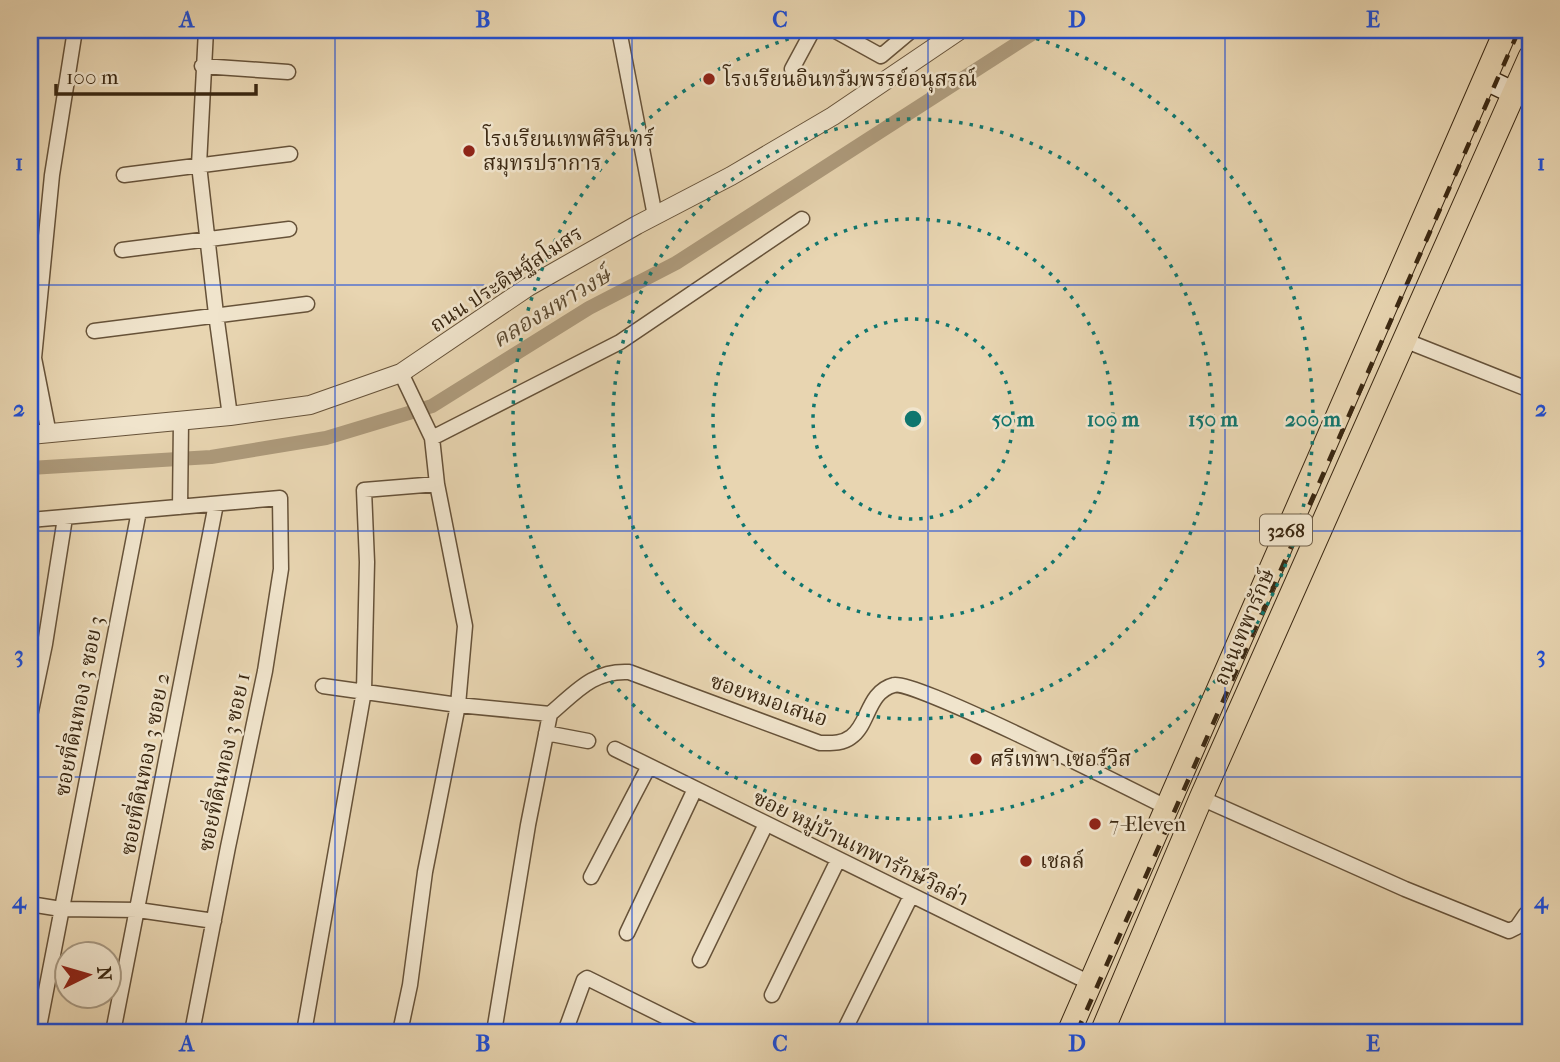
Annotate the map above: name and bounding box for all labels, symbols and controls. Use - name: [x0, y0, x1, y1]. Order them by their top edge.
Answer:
- text: A: [178, 6, 196, 33]
- text: B: [476, 6, 491, 33]
- text: C: [772, 6, 788, 33]
- text: D: [1068, 6, 1086, 33]
- text: E: [1366, 6, 1380, 33]
- scale bar: [56, 52, 256, 96]
- place label: โรงเรียนอินทรัมพรรย์อนุสรณ์: [722, 64, 977, 93]
- text: 100 m: [66, 65, 119, 89]
- marker: โรงเรียนอินทรัมพรรย์อนุสรณ์: [701, 71, 717, 87]
- place label: โรงเรียนเทพศิรินทร์ สมุทรปราการ: [482, 124, 655, 177]
- marker: โรงเรียนเทพศิรินทร์ สมุทรปราการ: [461, 143, 477, 159]
- text: 1: [15, 149, 23, 176]
- text: 1: [1537, 149, 1545, 176]
- street label: ถนน ประดิษฐ์สโมสร: [424, 218, 587, 337]
- water label: คลองมหาวงษ์: [487, 260, 618, 353]
- text: 2: [13, 395, 25, 422]
- text: 2: [1535, 395, 1547, 422]
- centre of rings: [901, 407, 925, 431]
- text: 50 m: [992, 407, 1035, 431]
- text: 100 m: [1087, 407, 1140, 431]
- text: 150 m: [1188, 407, 1239, 431]
- text: 200 m: [1285, 407, 1342, 431]
- road number: 3268: [1260, 514, 1312, 545]
- street label: ถนนเทพารักษ์: [1208, 564, 1280, 689]
- street label: ซอยที่ดินทอง 3 ซอย 3: [46, 613, 108, 798]
- text: 3: [14, 641, 24, 668]
- text: 3: [1536, 641, 1546, 668]
- street label: ซอยหมอเสนอ: [707, 669, 831, 731]
- street label: ซอยที่ดินทอง 3 ซอย 2: [112, 670, 174, 857]
- street label: ซอยที่ดินทอง 3 ซอย 1: [189, 670, 255, 853]
- place label: ศรีเทพา เซอร์วิส: [990, 746, 1131, 771]
- marker: ศรีเทพา เซอร์วิส: [968, 751, 984, 767]
- street label: ซอย หมู่บ้านเทพารักษ์วิลล่า: [749, 784, 973, 912]
- place label: 7-Eleven: [1109, 812, 1186, 836]
- marker: 7-Eleven: [1087, 816, 1103, 832]
- place label: เชลล์: [1040, 848, 1085, 873]
- marker: เชลล์: [1018, 853, 1034, 869]
- text: 4: [11, 887, 27, 914]
- text: 4: [1533, 887, 1549, 914]
- north arrow: [52, 940, 122, 1010]
- text: N: [92, 965, 116, 982]
- text: A: [178, 1030, 196, 1057]
- text: B: [476, 1030, 491, 1057]
- text: C: [772, 1030, 788, 1057]
- text: D: [1068, 1030, 1086, 1057]
- text: E: [1366, 1030, 1380, 1057]

